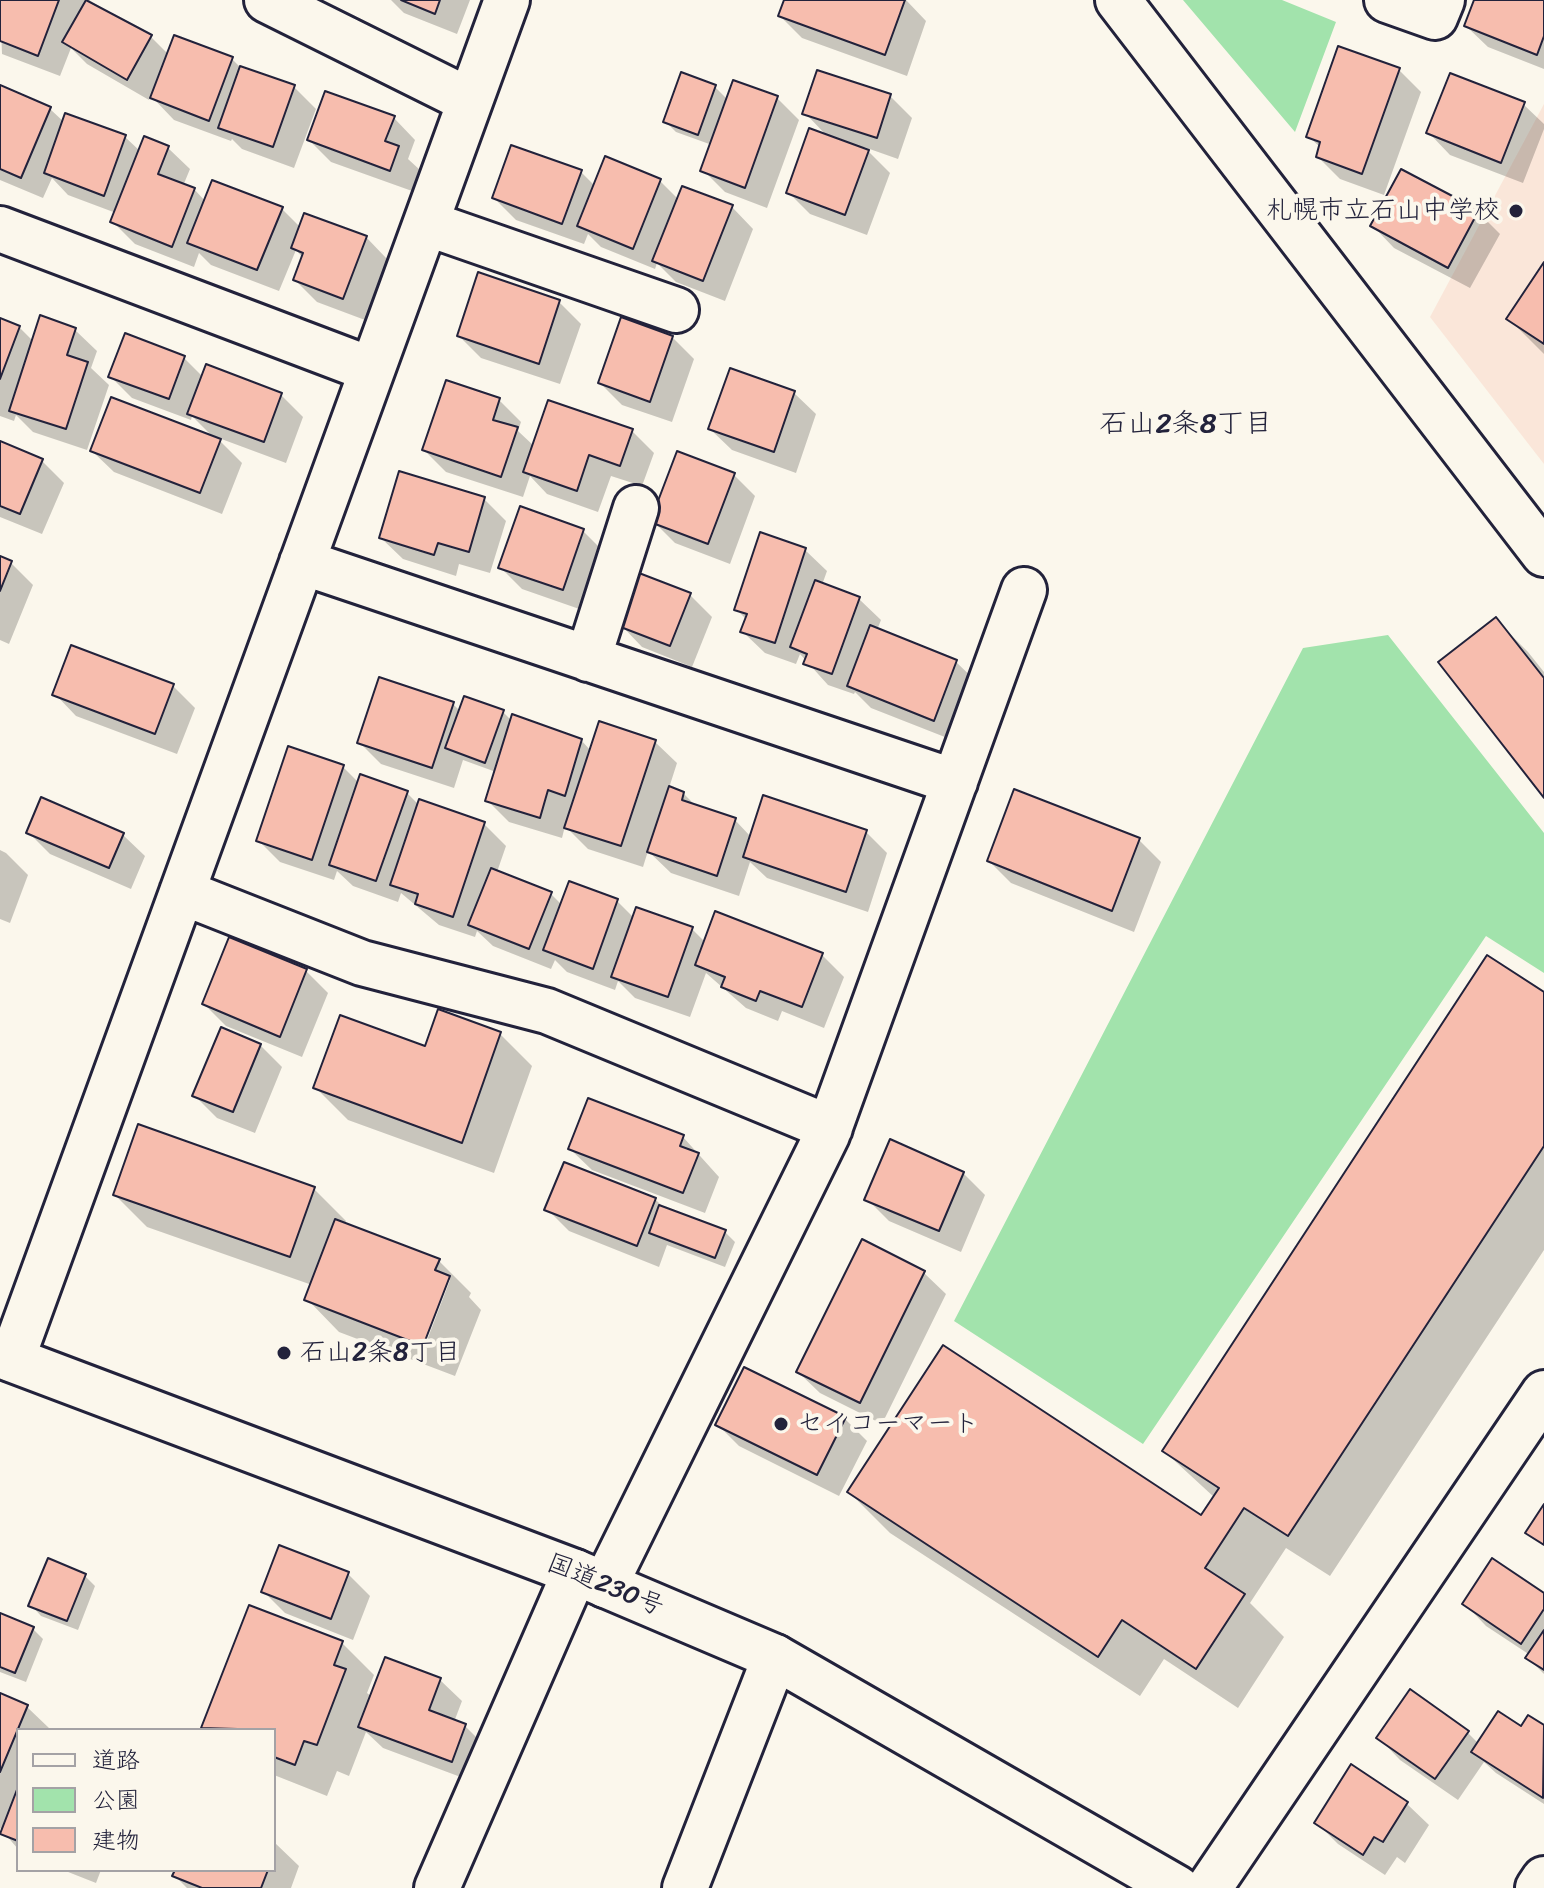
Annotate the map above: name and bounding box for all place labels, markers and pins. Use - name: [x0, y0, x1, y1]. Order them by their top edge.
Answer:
- place label: 札幌市立石山中学校: [1266, 195, 1500, 227]
- marker: 札幌市立石山中学校: [1507, 202, 1525, 220]
- place label: 石山2条8丁目: [300, 1337, 461, 1369]
- marker: 石山2条8丁目: [275, 1344, 293, 1362]
- place label: セイコーマート: [797, 1408, 979, 1440]
- marker: セイコーマート: [772, 1415, 790, 1433]

